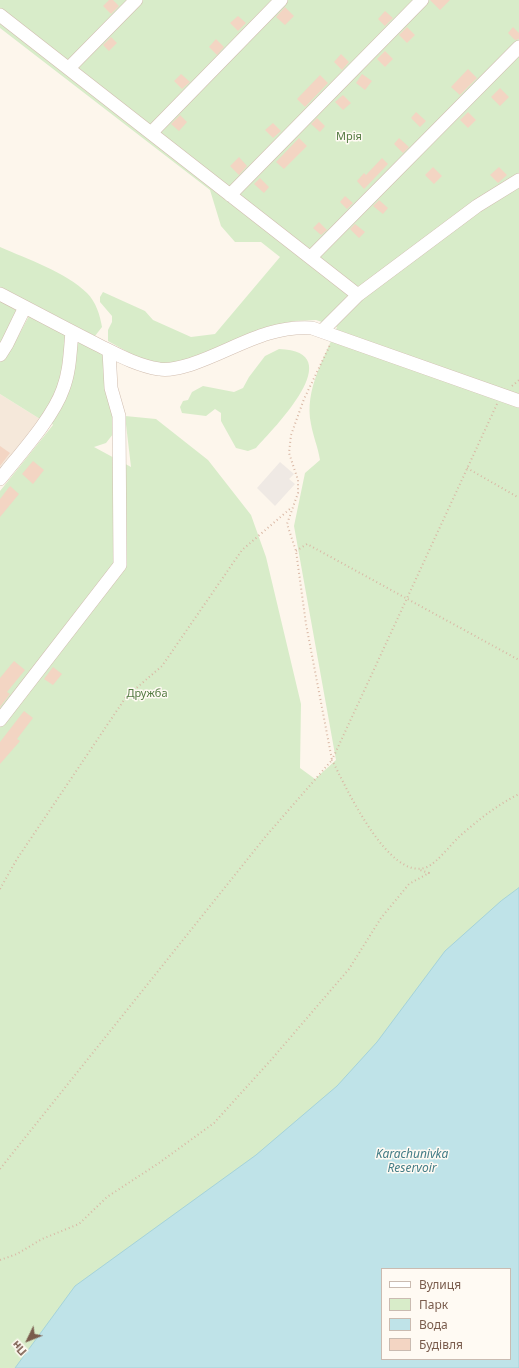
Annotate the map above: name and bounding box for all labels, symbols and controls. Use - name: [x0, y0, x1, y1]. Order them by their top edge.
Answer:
- park label: Мрія: [336, 130, 362, 144]
- park label: Дружба: [126, 687, 168, 701]
- water label: Karachunivka Reservoir: [376, 1148, 448, 1176]
- legend: [381, 1268, 511, 1360]
- text: Вулиця: [419, 1276, 461, 1293]
- text: Парк: [419, 1296, 448, 1313]
- text: Вода: [419, 1316, 448, 1333]
- north arrow: [8, 1320, 48, 1360]
- text: Будівля: [419, 1336, 463, 1353]
- text: Пн: [8, 1338, 30, 1359]

